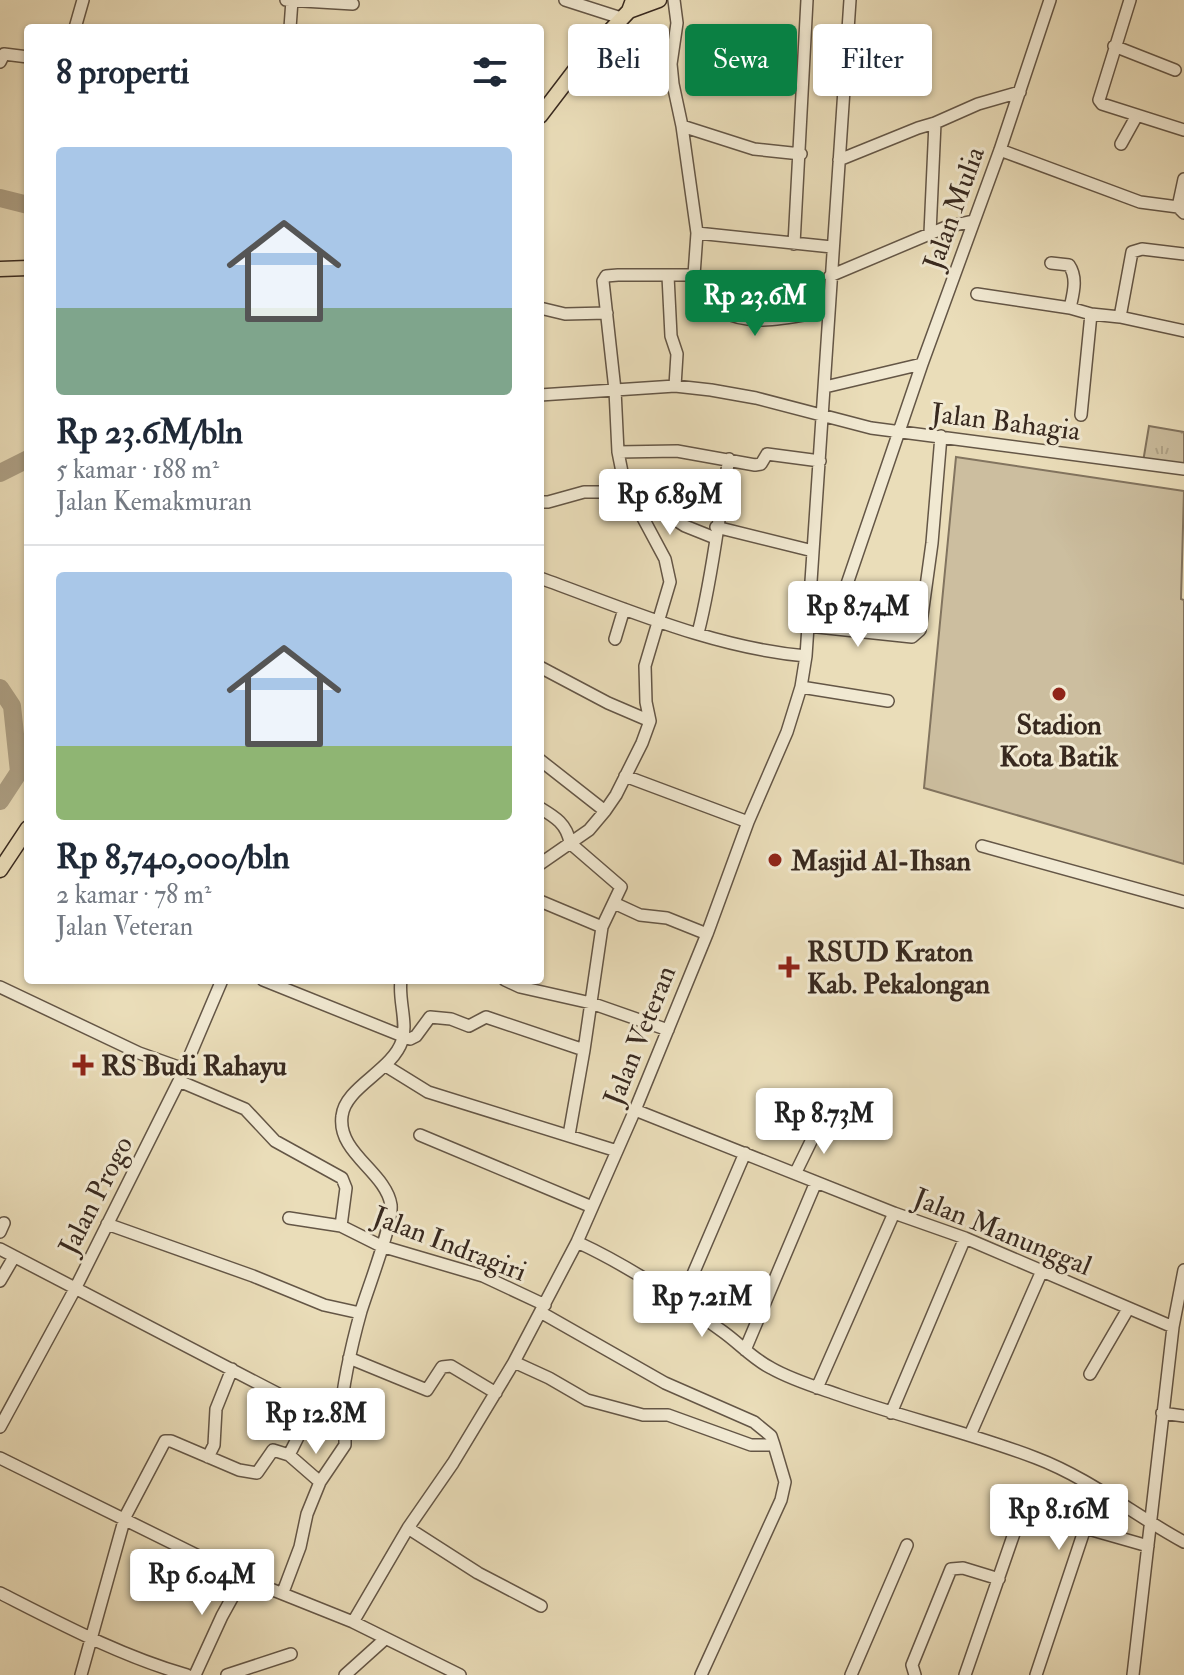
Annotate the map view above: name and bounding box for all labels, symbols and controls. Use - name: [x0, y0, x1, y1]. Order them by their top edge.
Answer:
- chip: Beli: [568, 24, 669, 96]
- chip: Sewa: [685, 24, 797, 96]
- chip: Filter: [813, 24, 932, 96]
- icon: filters: [468, 50, 512, 94]
- text: 8 properti: [56, 51, 189, 94]
- street label: Jalan Mulia: [916, 142, 993, 276]
- icon: home: [212, 199, 356, 343]
- pin: Rp 23.6M: [672, 270, 838, 338]
- text: Rp 23.6M: [703, 280, 807, 312]
- street label: Jalan Bahagia: [928, 396, 1083, 449]
- text: Rp 23.6M/bln: [56, 411, 243, 454]
- text: 5 kamar · 188 m²: [56, 454, 219, 486]
- pin: Rp 6.89M: [587, 469, 753, 537]
- text: Rp 6.89M: [617, 479, 723, 511]
- text: Jalan Kemakmuran: [56, 486, 252, 518]
- pin: Rp 8.74M: [775, 581, 941, 649]
- text: Rp 8.74M: [806, 591, 910, 623]
- icon: home: [212, 624, 356, 768]
- marker: Stadion Kota Batik: [1050, 685, 1068, 703]
- place label: Stadion Kota Batik: [1000, 708, 1119, 775]
- text: Rp 8,740,000/bln: [56, 836, 290, 879]
- place label: Masjid Al-Ihsan: [790, 844, 971, 879]
- marker: Masjid Al-Ihsan: [766, 851, 784, 869]
- text: 2 kamar · 78 m²: [56, 879, 211, 911]
- text: Jalan Veteran: [56, 911, 193, 943]
- place label: RSUD Kraton Kab. Pekalongan: [807, 935, 990, 1002]
- marker: RSUD Kraton Kab. Pekalongan: [778, 956, 800, 978]
- street label: Jalan Veteran: [596, 961, 684, 1111]
- place label: RS Budi Rahayu: [101, 1049, 287, 1084]
- marker: RS Budi Rahayu: [72, 1054, 94, 1076]
- pin: Rp 8.73M: [741, 1088, 907, 1156]
- text: Rp 8.73M: [774, 1098, 874, 1130]
- street label: Jalan Progo: [51, 1130, 141, 1262]
- street label: Jalan Manunggal: [907, 1180, 1097, 1284]
- street label: Jalan Indragiri: [367, 1199, 531, 1290]
- pin: Rp 7.21M: [619, 1271, 785, 1339]
- text: Rp 7.21M: [651, 1281, 753, 1313]
- pin: Rp 12.8M: [233, 1388, 399, 1456]
- text: Rp 12.8M: [265, 1398, 367, 1430]
- pin: Rp 8.16M: [976, 1484, 1142, 1552]
- text: Rp 8.16M: [1008, 1494, 1110, 1526]
- pin: Rp 6.04M: [119, 1549, 285, 1617]
- text: Rp 6.04M: [148, 1559, 256, 1591]

